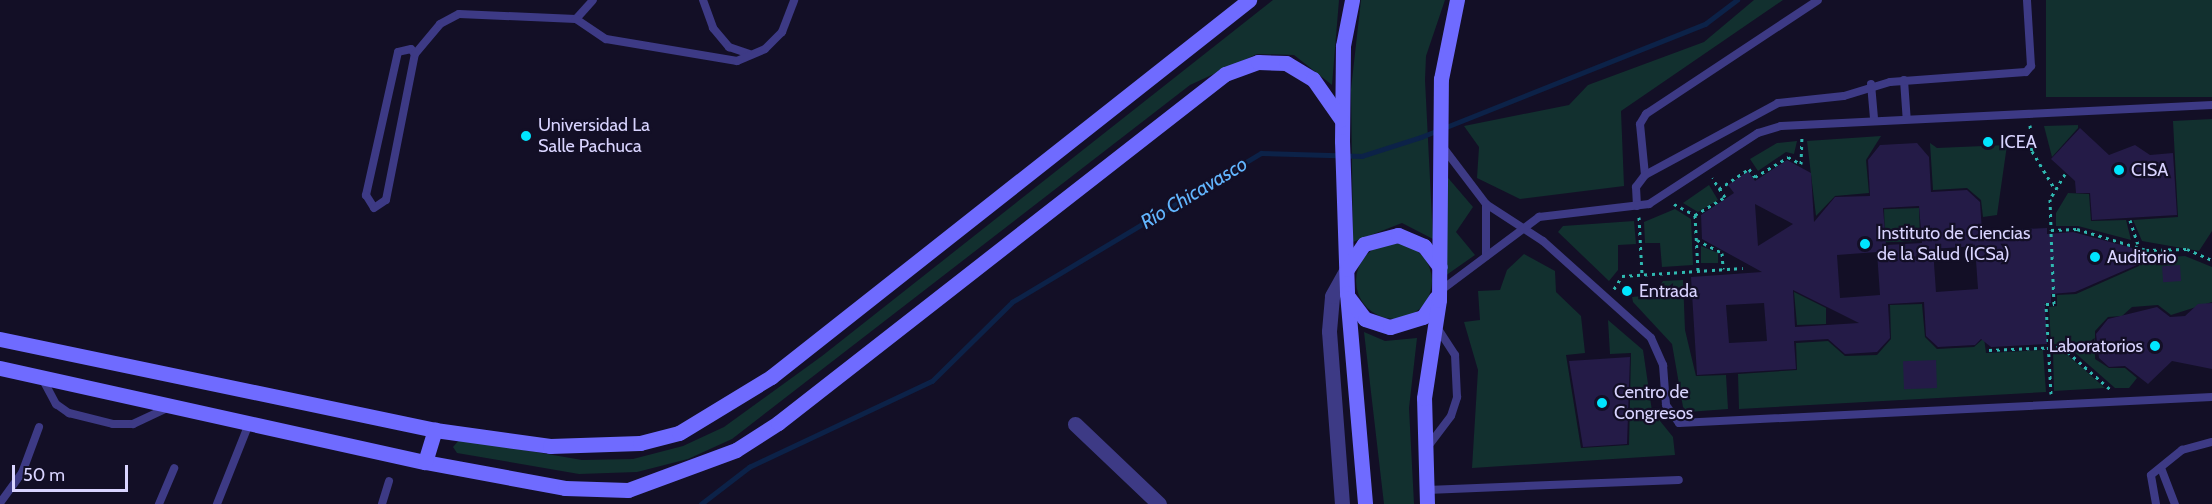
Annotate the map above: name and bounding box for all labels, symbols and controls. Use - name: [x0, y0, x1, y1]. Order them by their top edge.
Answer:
- place label: Universidad La Salle Pachuca: [538, 115, 650, 158]
- marker: Universidad La Salle Pachuca: [519, 129, 533, 143]
- place label: ICEA: [2000, 131, 2037, 153]
- marker: ICEA: [1981, 135, 1995, 149]
- water label: Río Chicavasco: [1136, 152, 1252, 234]
- place label: CISA: [2131, 159, 2168, 181]
- marker: CISA: [2112, 163, 2126, 177]
- place label: Instituto de Ciencias de la Salud (ICSa): [1877, 223, 2030, 266]
- marker: Instituto de Ciencias de la Salud (ICSa): [1858, 237, 1872, 251]
- place label: Auditorio: [2107, 246, 2176, 268]
- marker: Auditorio: [2088, 250, 2102, 264]
- place label: Entrada: [1639, 280, 1698, 302]
- marker: Entrada: [1620, 284, 1634, 298]
- place label: Laboratorios: [2049, 335, 2143, 357]
- marker: Laboratorios: [2148, 339, 2162, 353]
- place label: Centro de Congresos: [1614, 382, 1693, 424]
- marker: Centro de Congresos: [1595, 396, 1609, 410]
- scale bar: [15, 453, 130, 491]
- text: 50 m: [23, 464, 65, 486]

